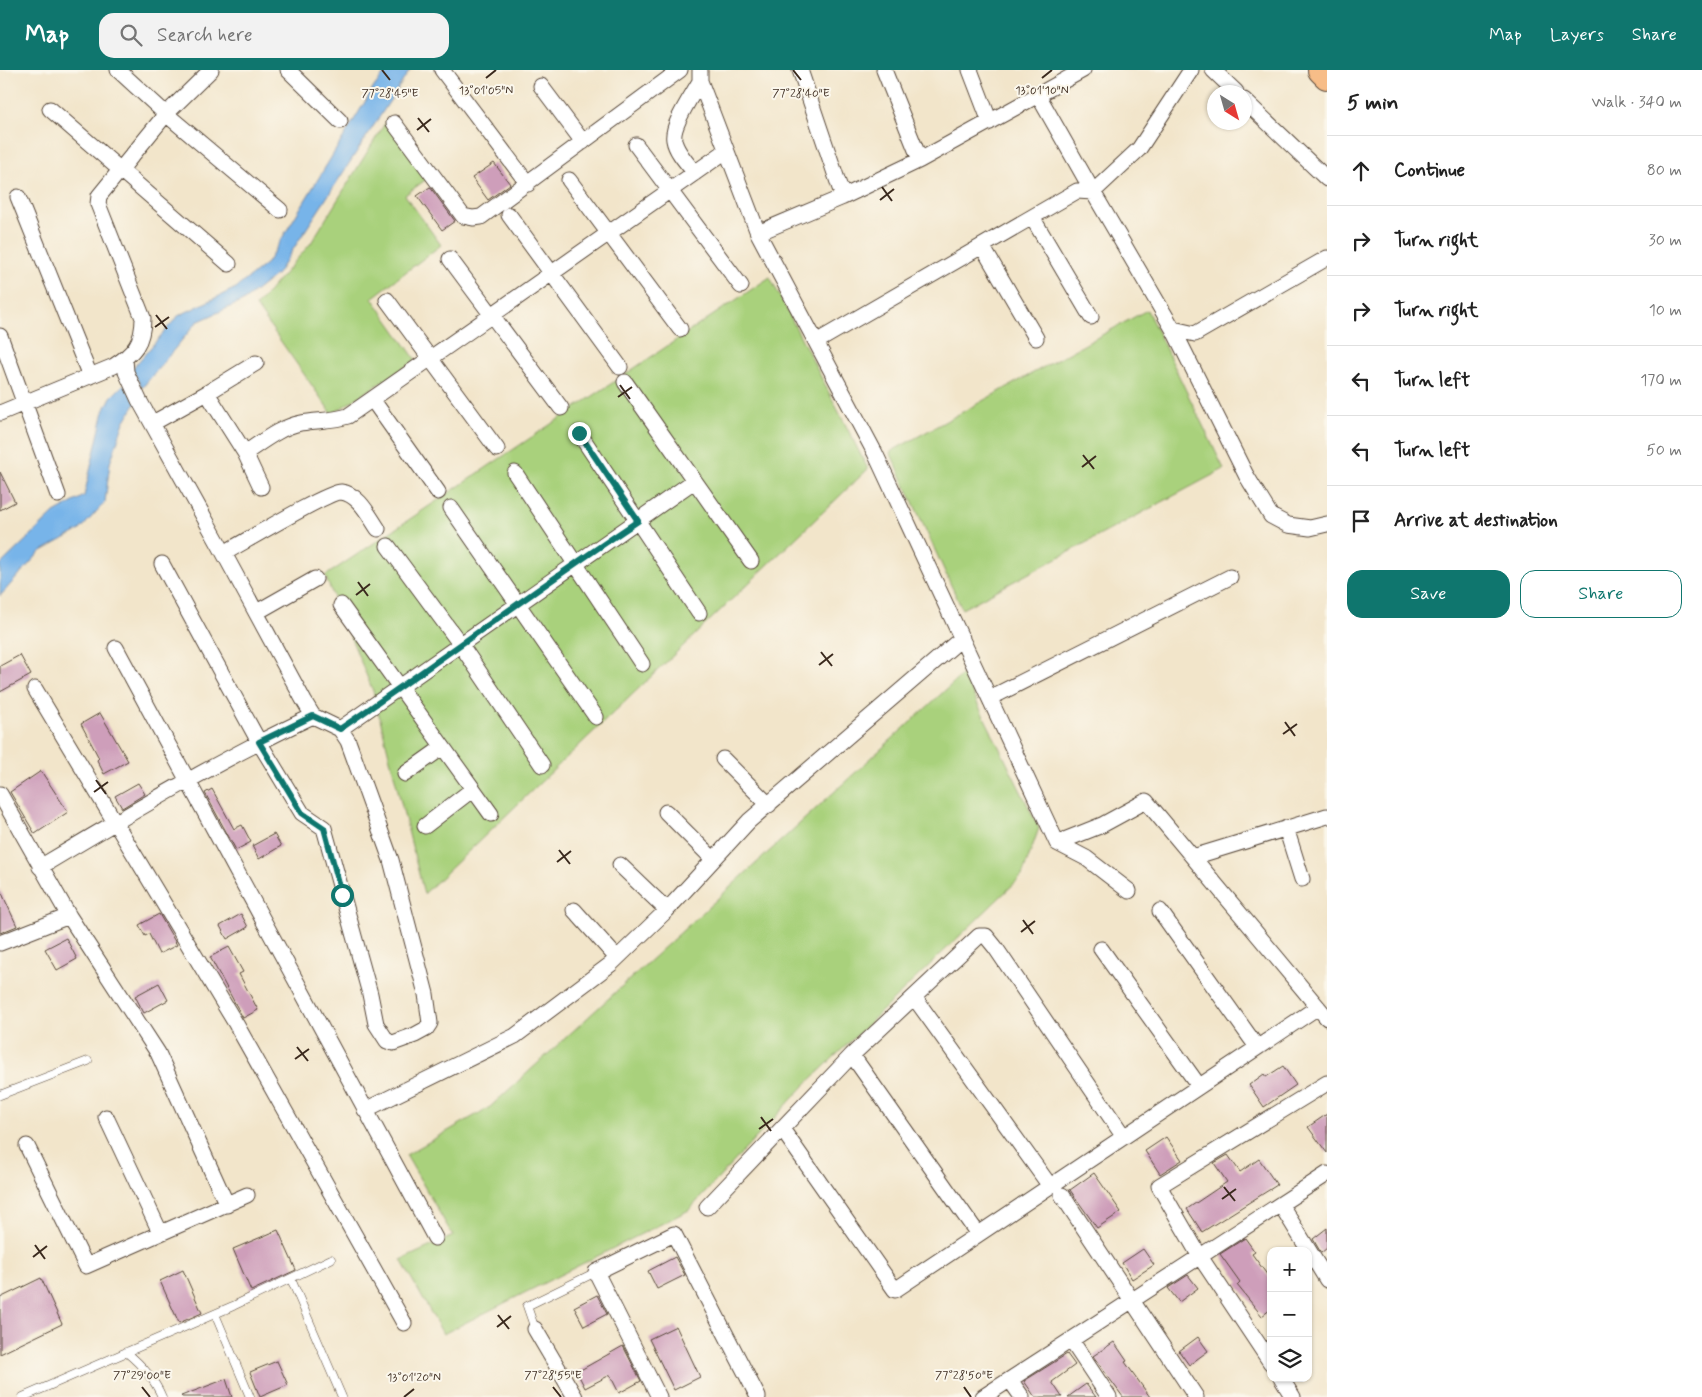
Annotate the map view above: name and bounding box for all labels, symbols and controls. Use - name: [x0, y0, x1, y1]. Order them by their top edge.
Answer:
- search box: [99, 13, 449, 58]
- text: Map: [25, 20, 69, 51]
- icon: search: [117, 21, 145, 49]
- text: Search here: [157, 23, 253, 48]
- text: Map: [1489, 23, 1522, 47]
- text: Layers: [1550, 23, 1604, 47]
- text: Share: [1632, 23, 1677, 47]
- text: 13°01'05"N: [459, 83, 513, 99]
- text: 13°01'10"N: [1015, 83, 1069, 99]
- north arrow: [1207, 85, 1252, 130]
- text: 77°28'45"E: [361, 86, 419, 102]
- text: 77°28'40"E: [772, 86, 830, 102]
- text: 5 min: [1347, 89, 1399, 117]
- text: Walk · 340 m: [1592, 92, 1682, 113]
- icon: ahead: [1347, 157, 1375, 185]
- text: Continue: [1394, 158, 1465, 183]
- text: 80 m: [1647, 160, 1682, 181]
- icon: right: [1347, 227, 1375, 255]
- text: Turn right: [1394, 228, 1478, 253]
- text: 30 m: [1649, 230, 1682, 251]
- icon: right: [1347, 297, 1375, 325]
- text: Turn right: [1394, 298, 1478, 323]
- text: 10 m: [1649, 300, 1682, 321]
- icon: left: [1347, 367, 1375, 395]
- text: Turn left: [1394, 368, 1470, 393]
- text: 170 m: [1640, 370, 1682, 391]
- route end: [568, 422, 591, 445]
- icon: left: [1347, 437, 1375, 465]
- text: Turn left: [1394, 438, 1470, 463]
- text: 50 m: [1646, 440, 1682, 461]
- icon: arrive: [1347, 507, 1375, 535]
- text: Arrive at destination: [1394, 508, 1558, 533]
- button: Save: [1347, 570, 1510, 618]
- button: Share: [1520, 570, 1682, 618]
- route start: [331, 884, 354, 907]
- map controls: [1267, 1247, 1312, 1382]
- button: +: [1267, 1247, 1312, 1292]
- button: −: [1267, 1292, 1312, 1337]
- button: layers: [1267, 1337, 1312, 1382]
- text: 77°29'00"E: [113, 1368, 171, 1384]
- text: 77°28'55"E: [524, 1368, 582, 1384]
- text: 77°28'50"E: [935, 1368, 993, 1384]
- text: 13°01'20"N: [387, 1370, 441, 1386]

